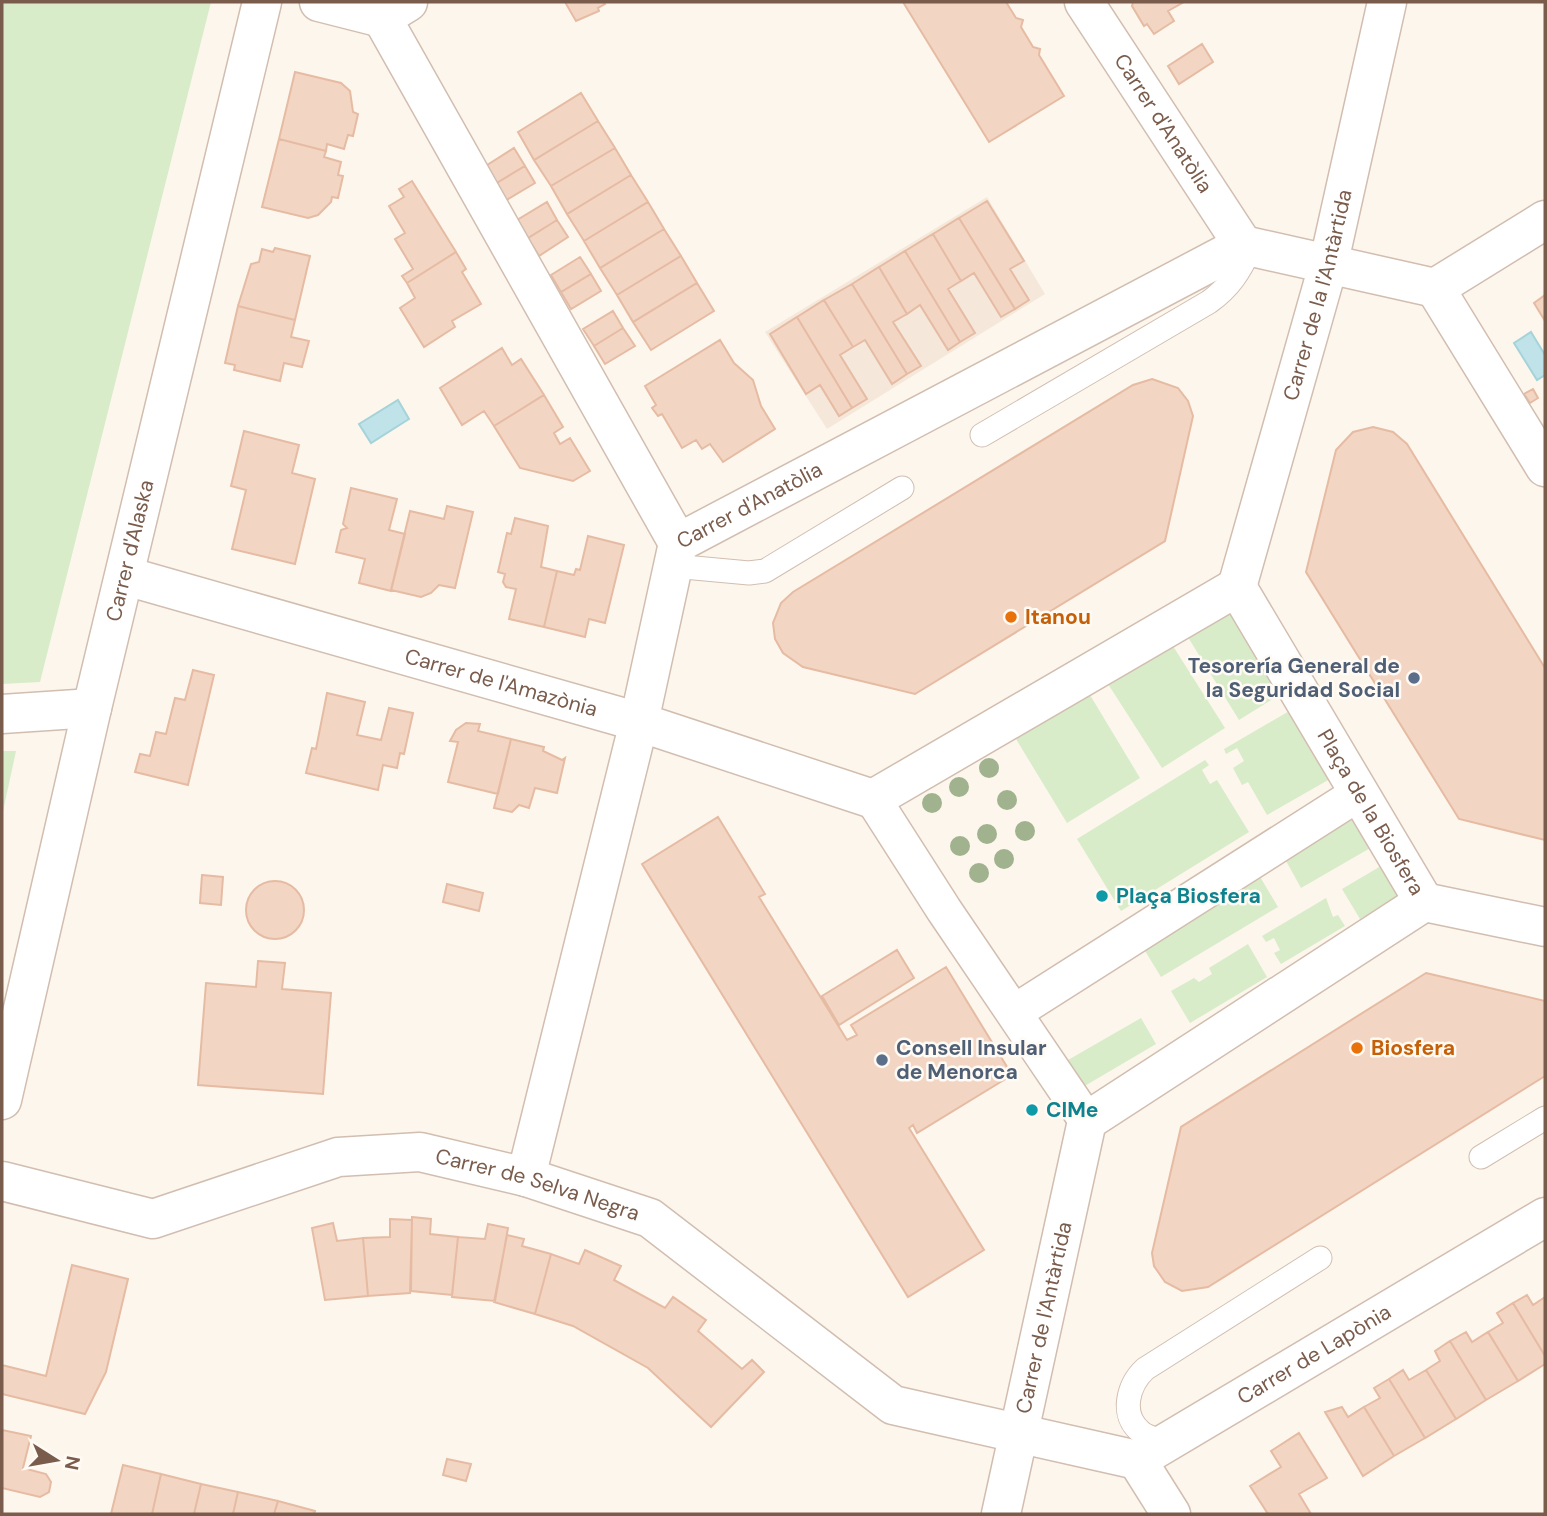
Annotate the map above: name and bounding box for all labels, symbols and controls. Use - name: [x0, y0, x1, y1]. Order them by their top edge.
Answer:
- street label: Carrer d'Anatòlia: [1108, 48, 1219, 198]
- street label: Carrer de la l'Antàrtida: [1277, 187, 1359, 404]
- street label: Carrer d'Anatòlia: [672, 455, 827, 555]
- street label: Carrer d'Alaska: [99, 477, 160, 624]
- place label: Itanou: [1025, 603, 1091, 631]
- marker: Itanou: [1003, 609, 1019, 625]
- street label: Carrer de l'Amazònia: [401, 642, 601, 723]
- place label: Tesorería General de la Seguridad Social: [1188, 652, 1400, 704]
- marker: Tesorería General de la Seguridad Social: [1406, 670, 1422, 686]
- street label: Plaça de la Biosfera: [1311, 724, 1431, 900]
- place label: Plaça Biosfera: [1116, 882, 1261, 910]
- marker: Plaça Biosfera: [1094, 888, 1110, 904]
- place label: Consell Insular de Menorca: [896, 1034, 1047, 1086]
- place label: Biosfera: [1371, 1034, 1455, 1062]
- marker: Biosfera: [1349, 1040, 1365, 1056]
- marker: Consell Insular de Menorca: [874, 1052, 890, 1068]
- place label: CIMe: [1046, 1096, 1098, 1124]
- marker: CIMe: [1024, 1102, 1040, 1118]
- street label: Carrer de Selva Negra: [433, 1142, 643, 1228]
- street label: Carrer de l'Antàrtida: [1009, 1219, 1079, 1416]
- street label: Carrer de Lapònia: [1232, 1298, 1396, 1411]
- north arrow: [21, 1425, 91, 1495]
- text: N: [59, 1454, 86, 1472]

